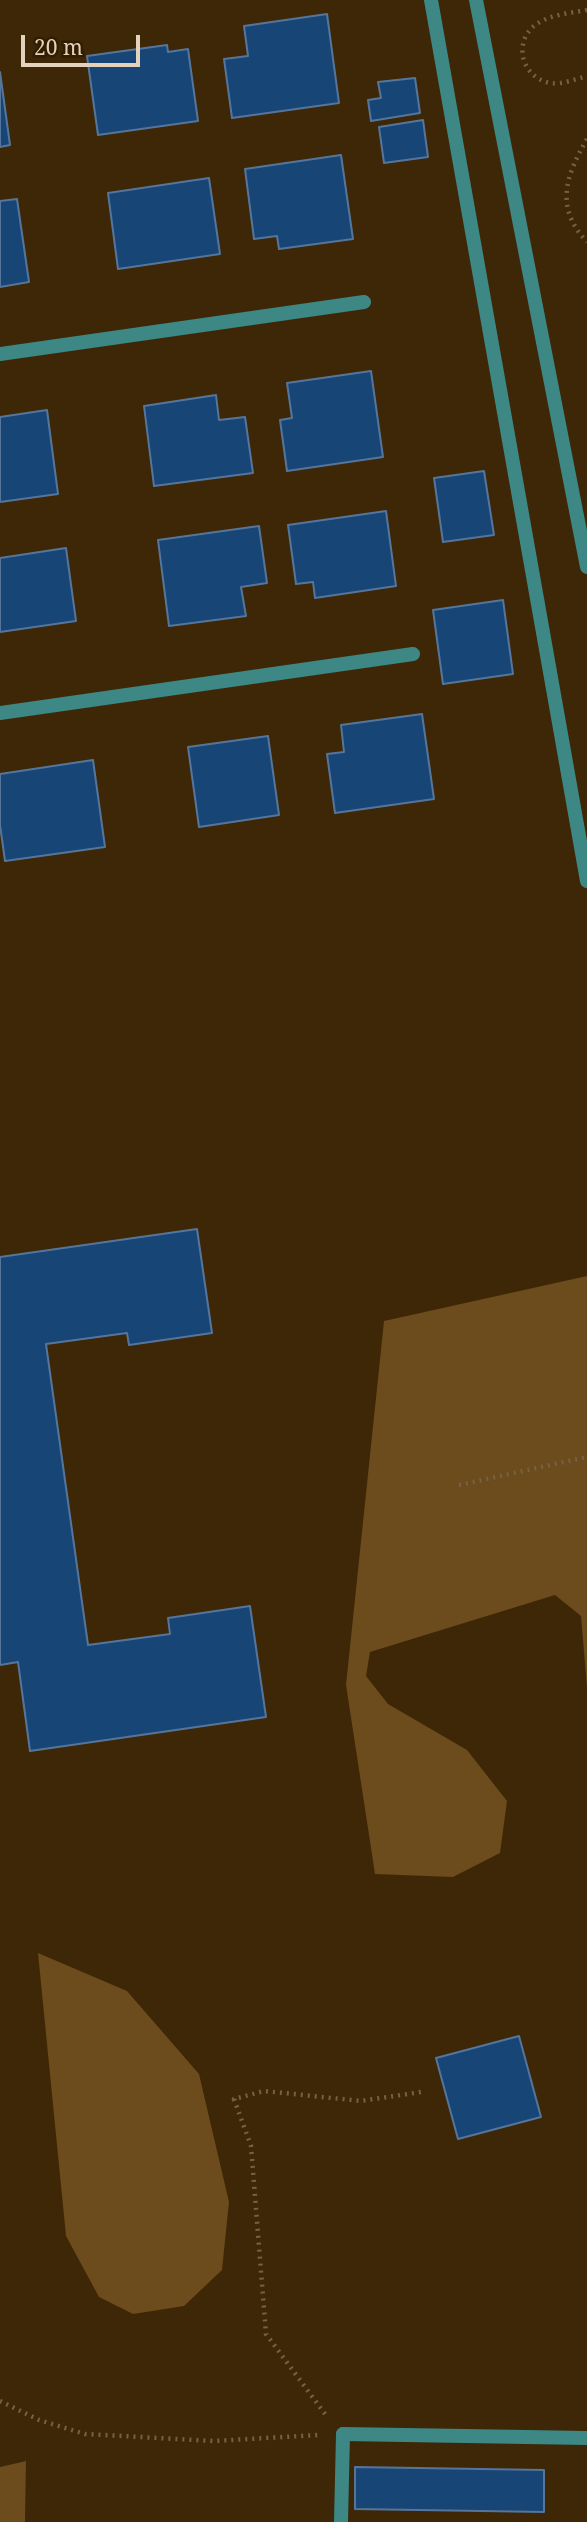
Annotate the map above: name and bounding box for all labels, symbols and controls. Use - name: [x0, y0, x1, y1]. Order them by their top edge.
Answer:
- scale bar: [24, 21, 144, 65]
- text: 20 m: [34, 33, 83, 61]

